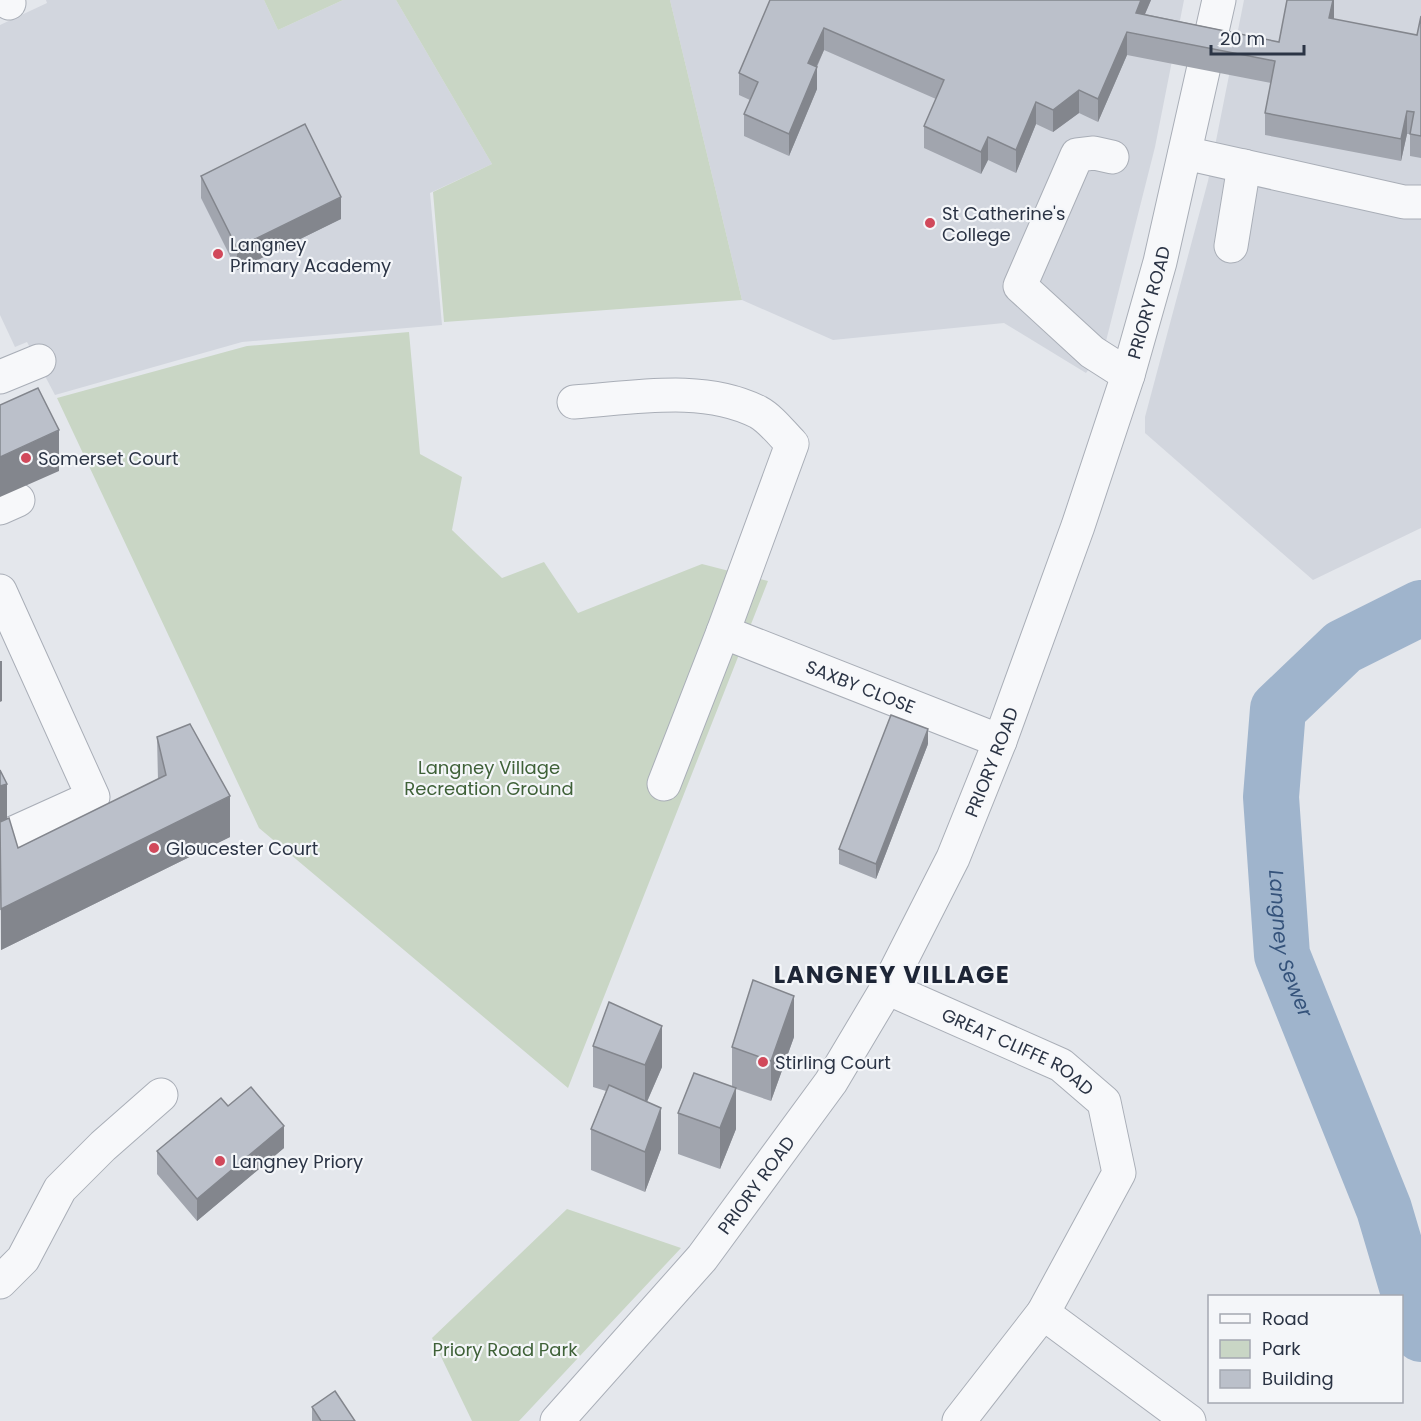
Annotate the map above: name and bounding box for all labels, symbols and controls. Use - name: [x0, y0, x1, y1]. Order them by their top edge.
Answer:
- scale bar: [1211, 18, 1304, 56]
- text: 20 m: [1220, 26, 1265, 51]
- place label: St Catherine's College: [942, 201, 1065, 247]
- marker: St Catherine's College: [923, 216, 937, 230]
- place label: Langney Primary Academy: [230, 232, 391, 278]
- street label: PRIORY ROAD: [1121, 243, 1176, 362]
- marker: Langney Primary Academy: [211, 247, 225, 261]
- place label: Somerset Court: [38, 446, 179, 471]
- marker: Somerset Court: [19, 451, 33, 465]
- street label: SAXBY CLOSE: [802, 653, 919, 719]
- street label: PRIORY ROAD: [958, 703, 1024, 821]
- park label: Langney Village Recreation Ground: [404, 755, 574, 801]
- place label: Gloucester Court: [166, 836, 318, 861]
- marker: Gloucester Court: [147, 841, 161, 855]
- water label: Langney Sewer: [1262, 869, 1320, 1022]
- district label: LANGNEY VILLAGE: [774, 958, 1010, 991]
- street label: GREAT CLIFFE ROAD: [938, 1001, 1100, 1101]
- place label: Stirling Court: [775, 1050, 891, 1075]
- marker: Stirling Court: [756, 1055, 770, 1069]
- street label: PRIORY ROAD: [711, 1130, 800, 1239]
- place label: Langney Priory: [232, 1149, 363, 1174]
- marker: Langney Priory: [213, 1154, 227, 1168]
- legend: [1208, 1295, 1403, 1403]
- text: Road: [1262, 1306, 1309, 1331]
- text: Park: [1262, 1336, 1301, 1361]
- park label: Priory Road Park: [433, 1337, 578, 1362]
- text: Building: [1262, 1366, 1334, 1391]

